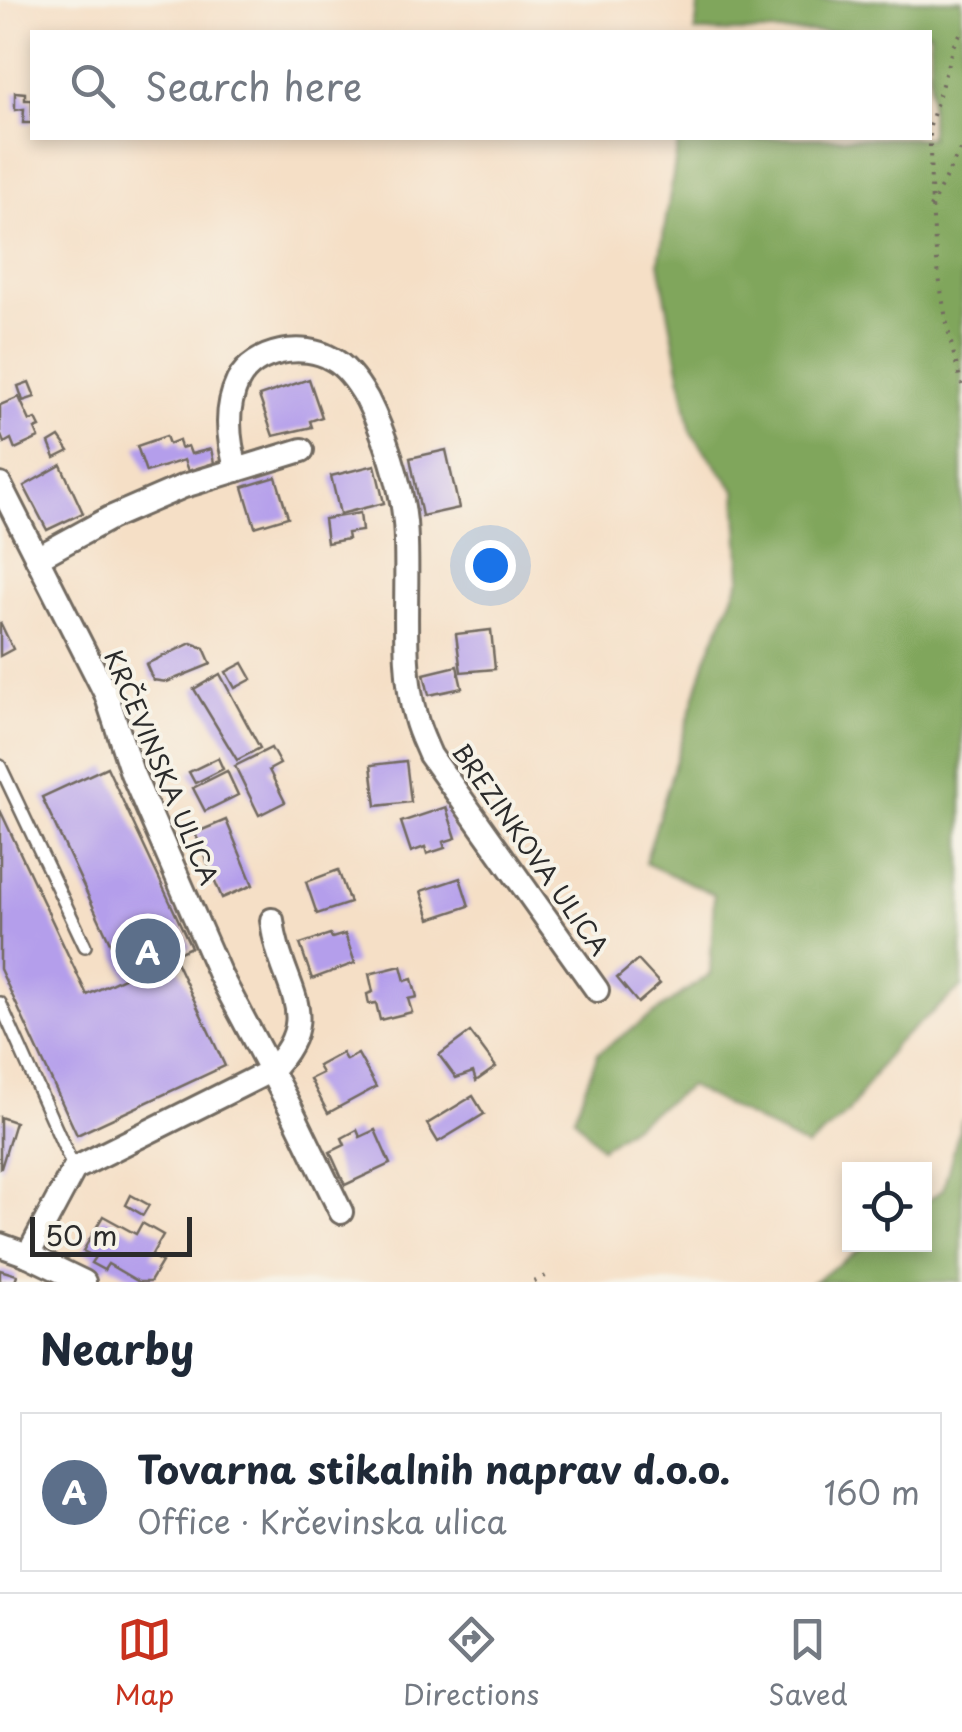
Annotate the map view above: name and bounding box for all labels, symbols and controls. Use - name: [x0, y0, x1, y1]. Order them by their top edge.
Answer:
- search box: [30, 30, 932, 140]
- text: Search here: [145, 57, 362, 114]
- icon: search: [65, 58, 120, 113]
- your location: [465, 540, 516, 591]
- street label: KRČEVINSKA ULICA: [95, 644, 229, 890]
- street label: BREZINKOVA ULICA: [443, 735, 619, 963]
- pin: A: [116, 914, 180, 988]
- map controls: [842, 1162, 932, 1252]
- button: locate: [842, 1162, 932, 1252]
- scale bar: [30, 1212, 192, 1256]
- text: 50 m: [45, 1213, 118, 1256]
- text: Nearby: [40, 1316, 194, 1379]
- text: Tovarna stikalnih naprav d.o.o.: [137, 1440, 730, 1497]
- text: A: [62, 1468, 87, 1516]
- text: 160 m: [824, 1468, 920, 1516]
- text: Office · Krčevinska ulica: [137, 1497, 507, 1545]
- tab: Map: [114, 1612, 174, 1715]
- tab: Directions: [403, 1612, 539, 1715]
- tab: Saved: [768, 1612, 848, 1715]

